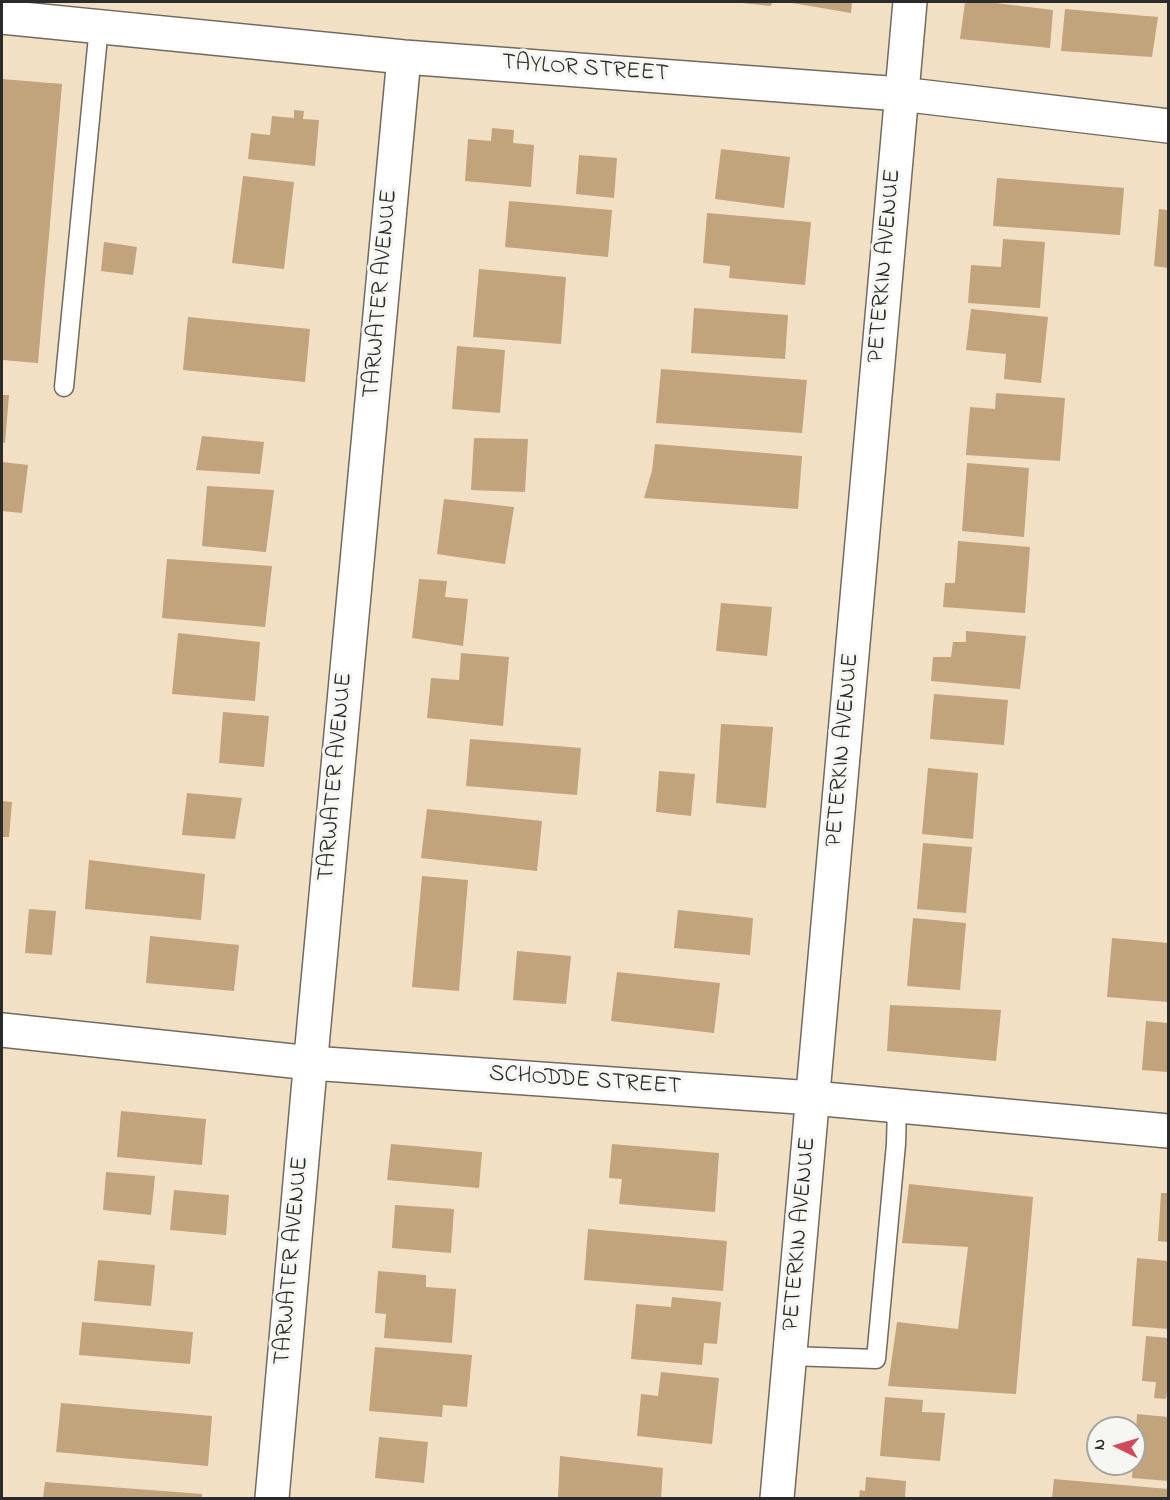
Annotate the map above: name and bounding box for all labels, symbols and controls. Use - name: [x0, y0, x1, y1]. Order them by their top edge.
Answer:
- street label: TAYLOR STREET: [501, 50, 669, 90]
- street label: PETERKIN AVENUE: [863, 168, 909, 364]
- street label: TARWATER AVENUE: [359, 189, 405, 399]
- street label: PETERKIN AVENUE: [821, 652, 867, 848]
- street label: TARWATER AVENUE: [314, 672, 360, 882]
- street label: SCHODDE STREET: [488, 1061, 682, 1103]
- street label: PETERKIN AVENUE: [778, 1136, 824, 1332]
- street label: TARWATER AVENUE: [270, 1156, 316, 1366]
- north arrow: [1086, 1416, 1146, 1476]
- text: N: [1088, 1438, 1112, 1451]

